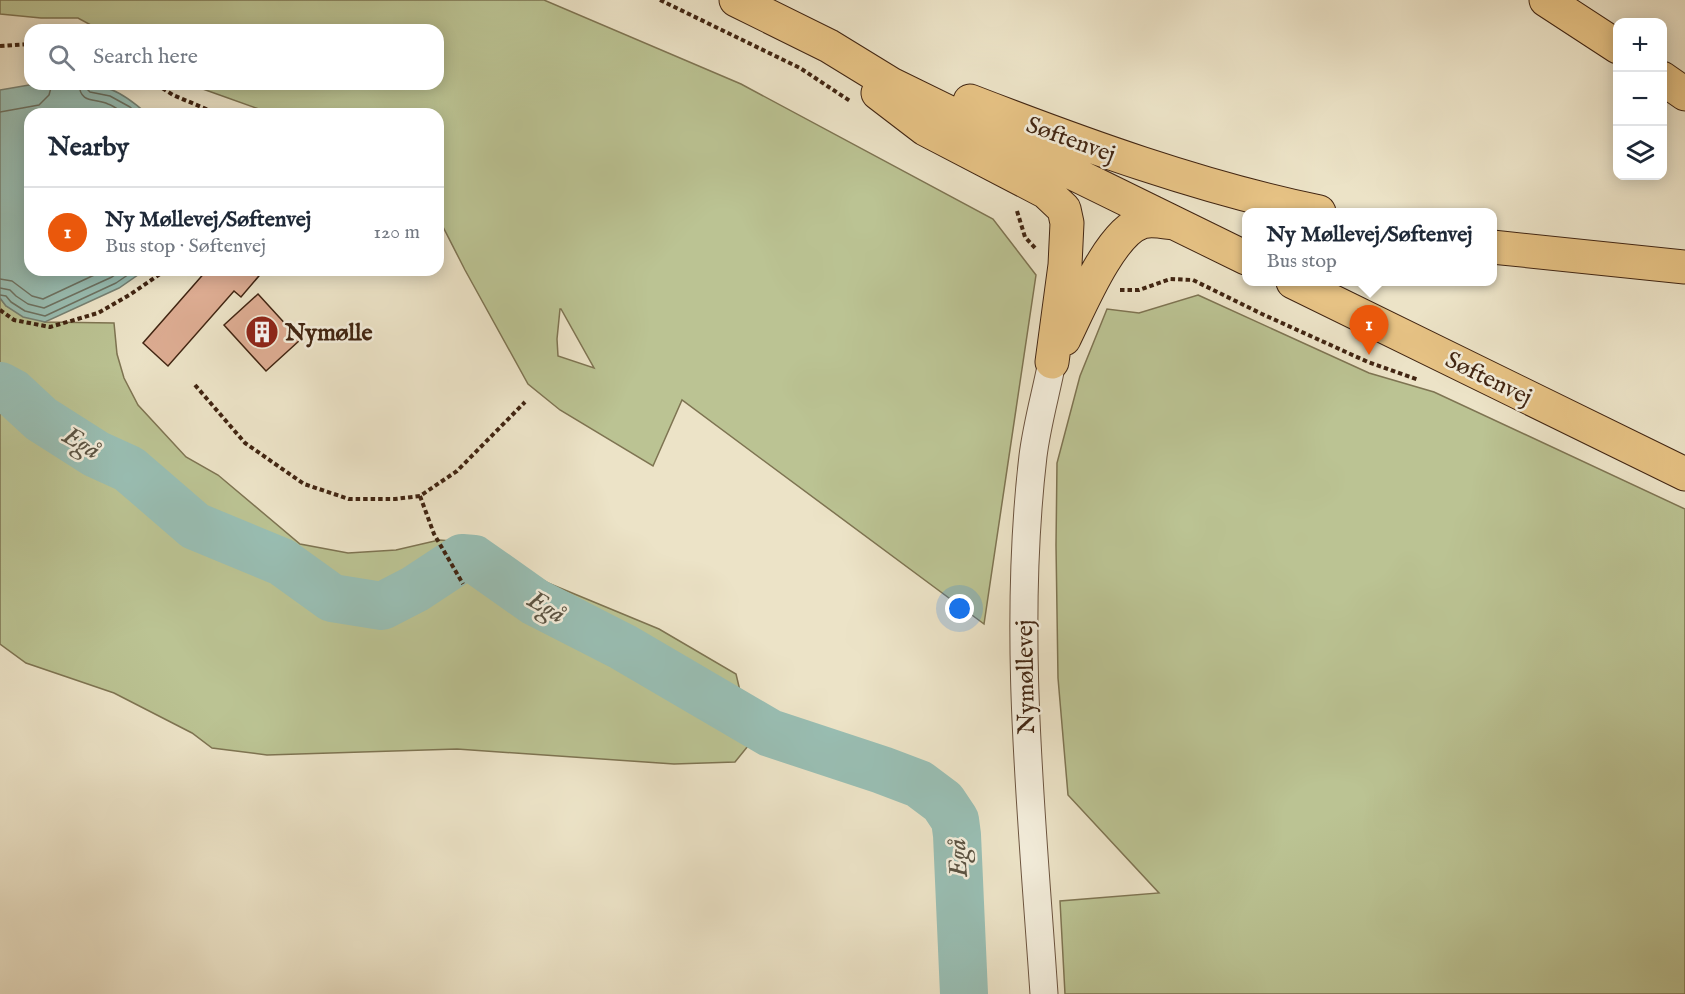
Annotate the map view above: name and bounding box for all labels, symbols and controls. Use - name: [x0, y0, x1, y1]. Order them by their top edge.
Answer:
- map controls: [1613, 18, 1667, 180]
- button: +: [1613, 18, 1667, 72]
- search box: [24, 24, 444, 90]
- icon: search: [45, 41, 78, 74]
- text: Search here: [93, 43, 198, 71]
- button: −: [1613, 72, 1667, 126]
- street label: Søftenvej: [1022, 110, 1119, 171]
- button: layers: [1613, 126, 1667, 180]
- text: Nearby: [48, 131, 129, 164]
- text: Ny Møllevej/Søftenvej: [105, 206, 311, 234]
- popup: [1242, 208, 1497, 286]
- text: 1: [64, 220, 71, 245]
- text: 120 m: [374, 220, 420, 245]
- text: Ny Møllevej/Søftenvej: [1266, 221, 1473, 249]
- text: Bus stop · Søftenvej: [105, 234, 266, 259]
- text: Bus stop: [1266, 249, 1337, 274]
- pin: 1: [1350, 306, 1388, 355]
- building icon: Nymølle: [244, 314, 280, 350]
- place label: Nymølle: [284, 318, 373, 349]
- street label: Søftenvej: [1440, 345, 1537, 414]
- water label: Egå: [55, 419, 107, 468]
- water label: Egå: [520, 583, 572, 632]
- your location: [945, 594, 974, 623]
- street label: Nymøllevej: [1010, 619, 1043, 735]
- water label: Egå: [941, 837, 977, 879]

